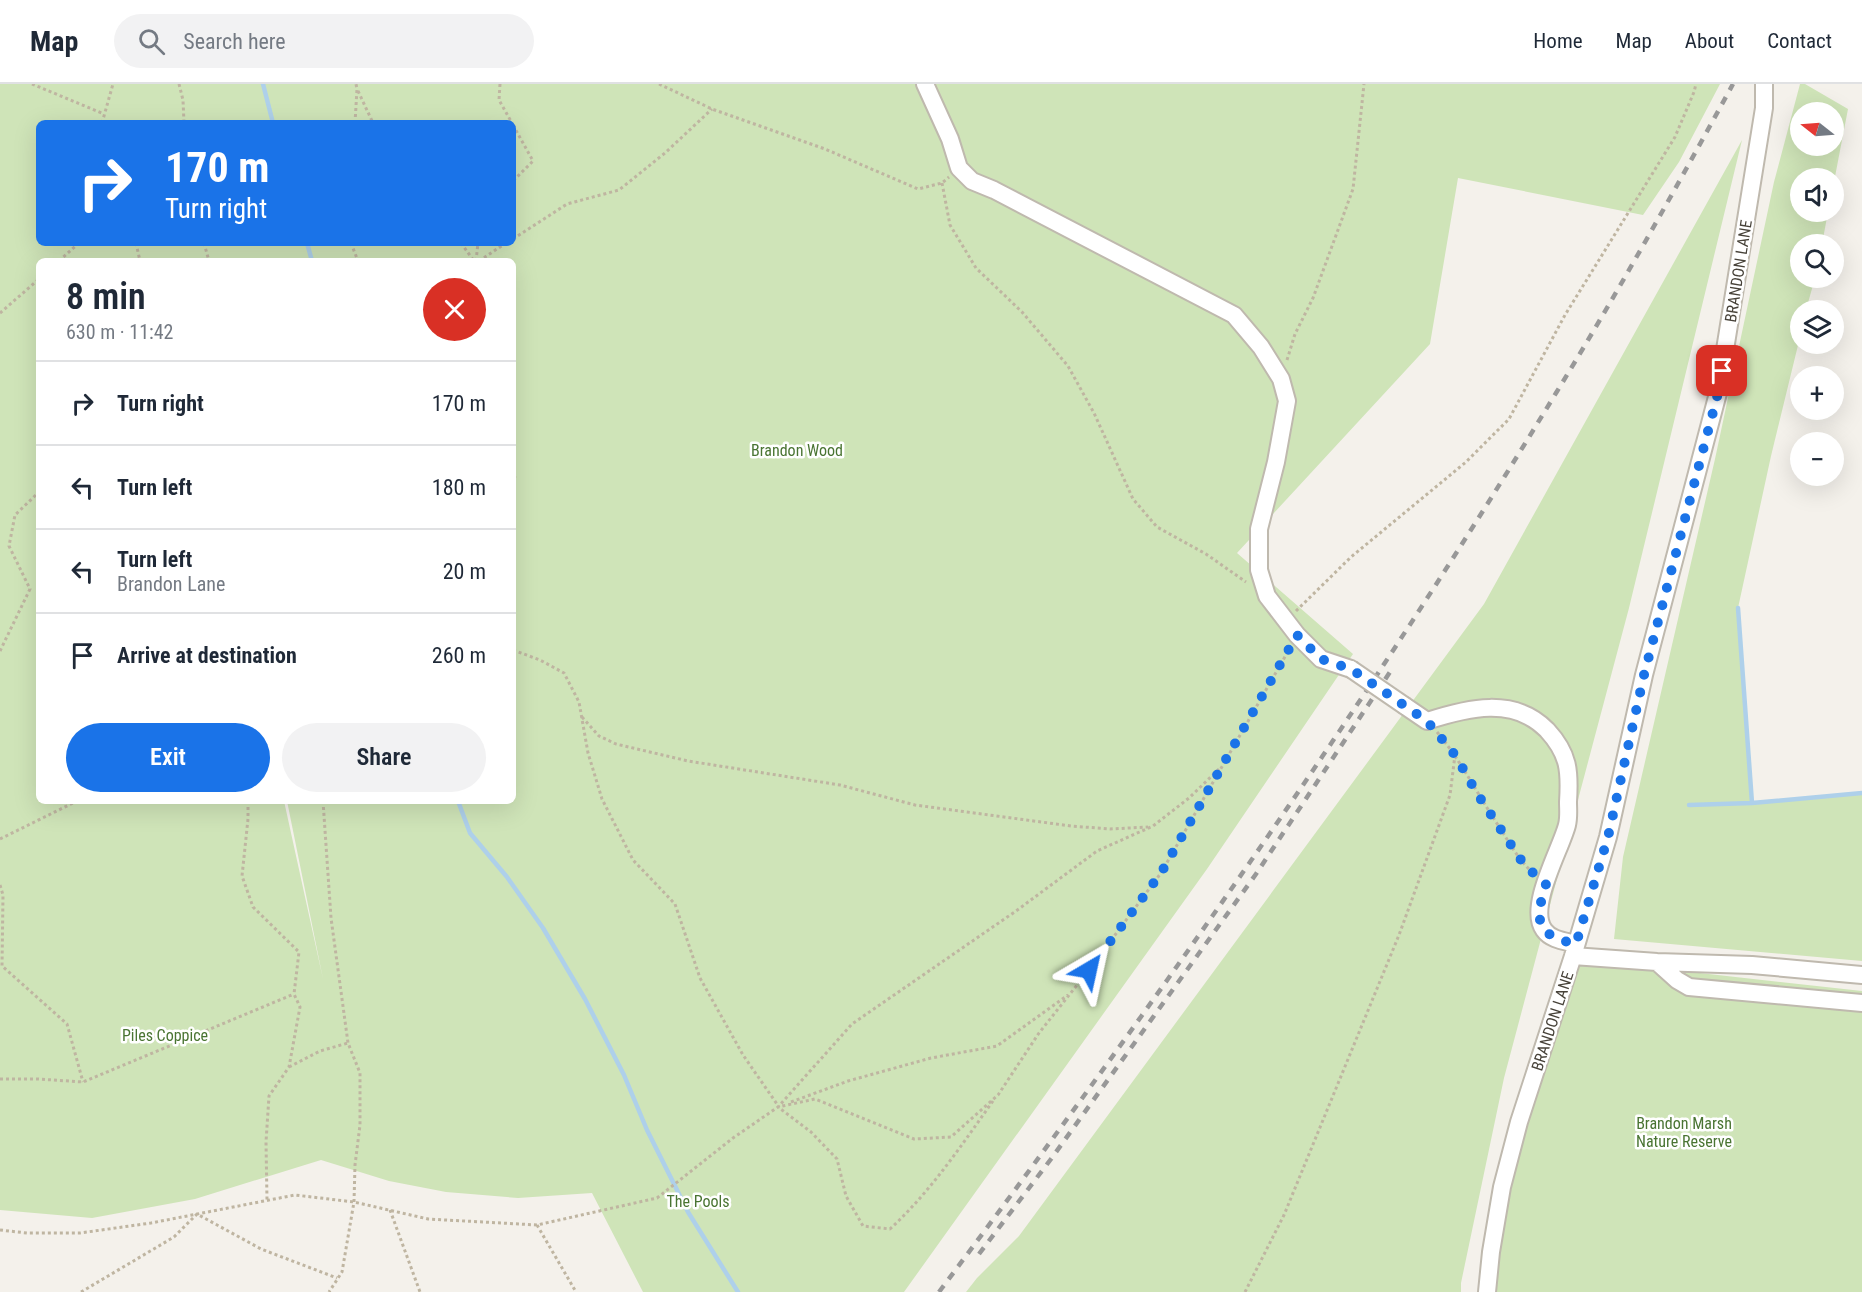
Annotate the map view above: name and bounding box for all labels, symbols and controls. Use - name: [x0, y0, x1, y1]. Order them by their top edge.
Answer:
- search box: [114, 14, 534, 68]
- text: Map: [30, 25, 78, 58]
- icon: search: [135, 25, 168, 58]
- text: Search here: [183, 29, 286, 54]
- text: Home: [1533, 29, 1583, 53]
- text: Map: [1616, 29, 1652, 53]
- text: About: [1685, 29, 1734, 53]
- text: Contact: [1767, 29, 1832, 53]
- north arrow: [1790, 102, 1844, 156]
- map controls: [1790, 102, 1844, 486]
- text: 170 m: [165, 143, 270, 192]
- icon: right: [66, 144, 144, 222]
- button: sound: [1790, 168, 1844, 222]
- text: Turn right: [165, 193, 267, 225]
- street label: BRANDON LANE: [1721, 218, 1756, 324]
- button: search: [1790, 234, 1844, 288]
- text: 8 min: [66, 276, 146, 318]
- button: close: [423, 278, 486, 341]
- button: layers: [1790, 300, 1844, 354]
- text: 630 m · 11:42: [66, 320, 173, 344]
- pin: [1696, 345, 1747, 396]
- icon: arrive: [1705, 354, 1738, 387]
- button: +: [1790, 366, 1844, 420]
- icon: right: [66, 387, 99, 420]
- text: Turn right: [117, 391, 204, 416]
- text: 170 m: [432, 391, 486, 416]
- button: −: [1790, 432, 1844, 486]
- park label: Brandon Wood: [751, 441, 843, 460]
- icon: left: [66, 471, 99, 504]
- text: Turn left: [117, 475, 192, 500]
- text: 180 m: [432, 475, 486, 500]
- text: Turn left: [117, 547, 192, 572]
- icon: left: [66, 555, 99, 588]
- text: 20 m: [443, 559, 486, 584]
- text: Brandon Lane: [117, 572, 225, 596]
- icon: arrive: [66, 639, 99, 672]
- text: Arrive at destination: [117, 643, 297, 668]
- text: 260 m: [432, 643, 486, 668]
- button: Exit: [66, 723, 270, 792]
- button: Share: [282, 723, 486, 792]
- position arrow: [1057, 938, 1121, 1002]
- street label: BRANDON LANE: [1527, 969, 1578, 1073]
- park label: Piles Coppice: [122, 1026, 208, 1045]
- park label: Brandon Marsh Nature Reserve: [1636, 1114, 1732, 1151]
- park label: The Pools: [666, 1192, 730, 1211]

